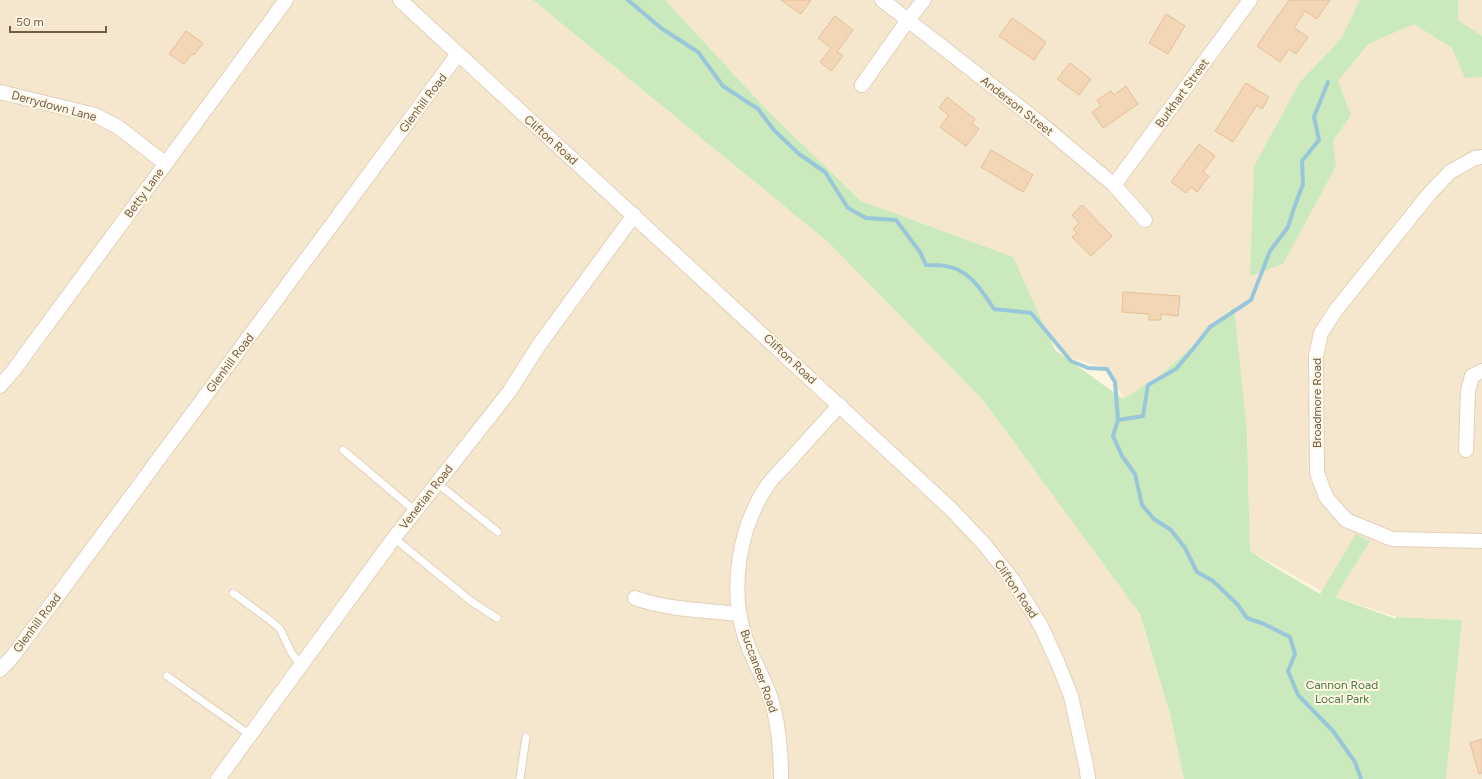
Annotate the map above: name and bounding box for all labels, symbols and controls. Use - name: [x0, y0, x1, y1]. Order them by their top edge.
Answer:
- scale bar: [10, 8, 106, 34]
- text: 50 m: [16, 15, 44, 29]
- street label: Burkhart Street: [1152, 55, 1212, 130]
- street label: Glenhill Road: [396, 71, 450, 135]
- street label: Anderson Street: [978, 73, 1056, 139]
- street label: Derrydown Lane: [10, 88, 99, 124]
- street label: Clifton Road: [521, 112, 581, 168]
- street label: Betty Lane: [121, 165, 167, 221]
- street label: Glenhill Road: [203, 331, 257, 395]
- street label: Clifton Road: [761, 331, 819, 387]
- street label: Broadmore Road: [1310, 358, 1324, 448]
- street label: Venetian Road: [396, 462, 456, 532]
- street label: Clifton Road: [991, 557, 1041, 621]
- street label: Glenhill Road: [10, 591, 64, 655]
- street label: Buccaneer Road: [737, 627, 781, 715]
- park label: Cannon Road Local Park: [1306, 678, 1378, 706]

